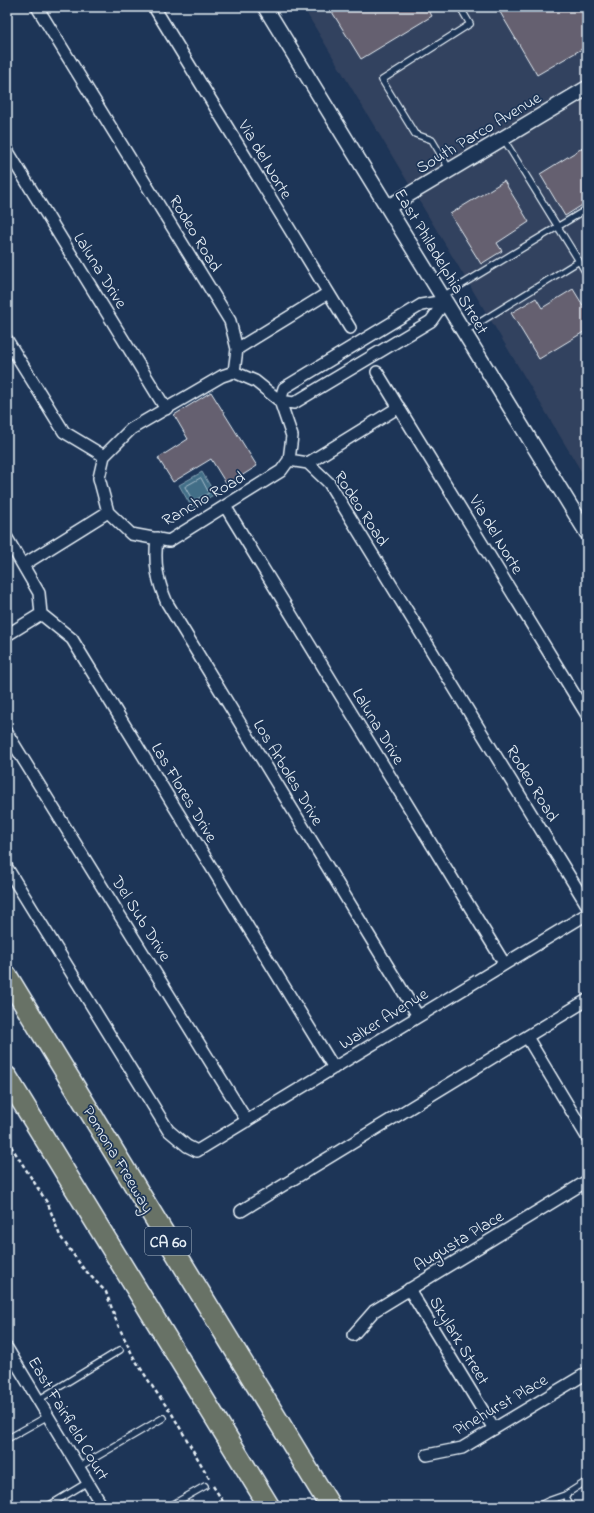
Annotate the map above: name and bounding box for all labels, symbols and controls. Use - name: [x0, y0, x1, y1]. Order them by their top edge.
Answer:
- street label: South Parco Avenue: [411, 86, 546, 181]
- street label: Via del Norte: [231, 115, 298, 204]
- street label: East Philadelphia Street: [387, 184, 494, 340]
- street label: Rodeo Road: [162, 191, 228, 277]
- street label: Laluna Drive: [67, 228, 133, 314]
- street label: Rancho Road: [157, 465, 251, 533]
- street label: Rodeo Road: [327, 466, 395, 552]
- street label: Via del Norte: [462, 490, 529, 579]
- street label: Laluna Drive: [345, 684, 411, 770]
- street label: Los Arboles Drive: [246, 715, 330, 831]
- street label: Las Flores Drive: [144, 738, 224, 848]
- street label: Rodeo Road: [499, 741, 565, 827]
- street label: Del Sub Drive: [104, 870, 177, 967]
- street label: Walker Avenue: [335, 982, 433, 1057]
- street label: Pomona Freeway: [75, 1101, 160, 1219]
- street label: Augusta Place: [409, 1204, 510, 1280]
- road number: CA 60: [145, 1227, 191, 1255]
- street label: Skylark Street: [421, 1292, 495, 1391]
- street label: East Fairfield Court: [21, 1352, 115, 1486]
- street label: Pinehurst Place: [449, 1368, 553, 1443]

